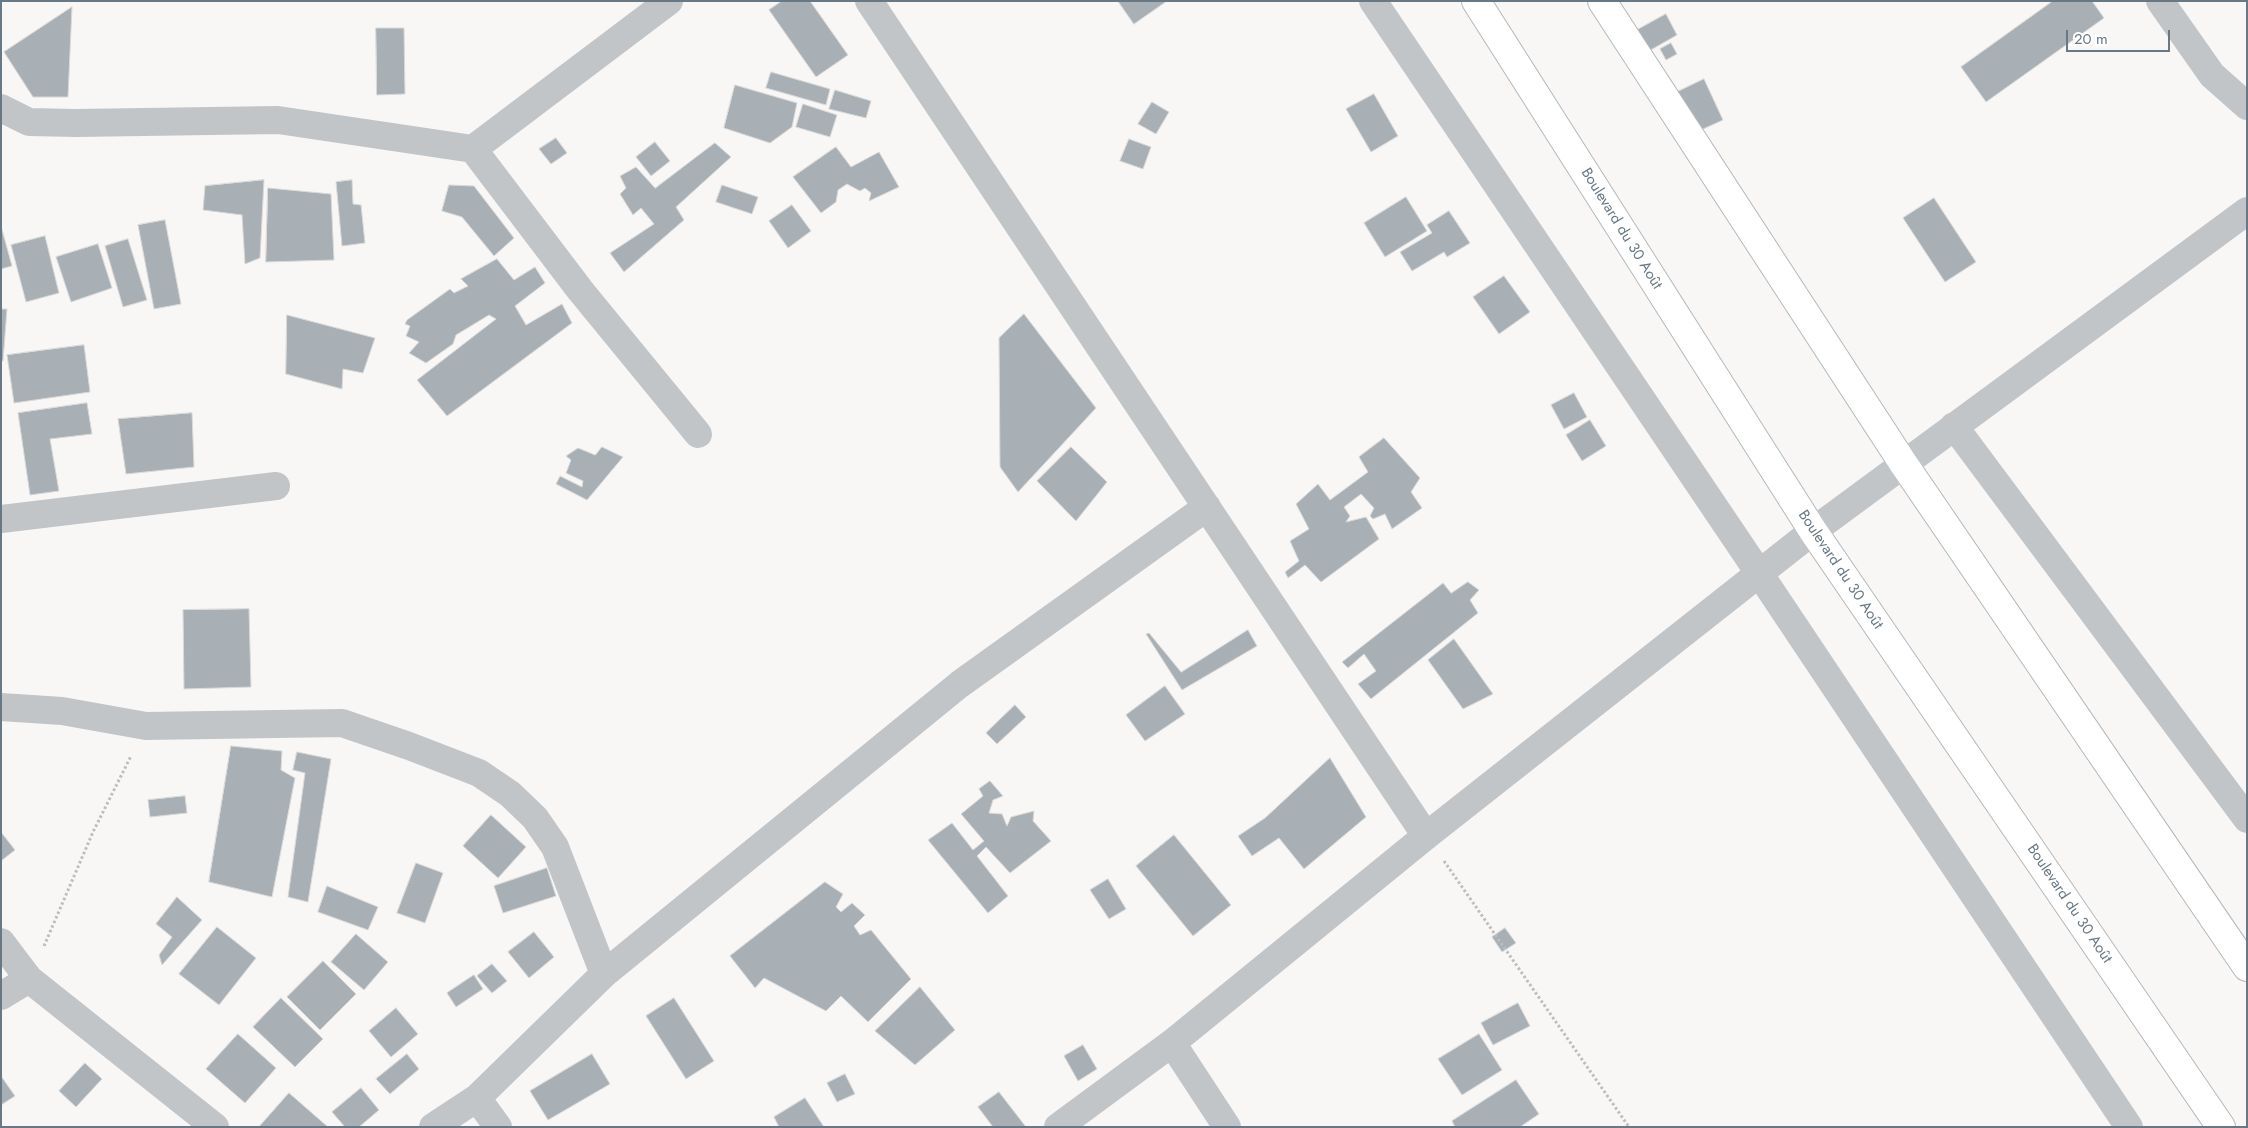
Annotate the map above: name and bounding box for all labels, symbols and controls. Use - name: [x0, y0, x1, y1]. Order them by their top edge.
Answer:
- scale bar: [2068, 20, 2172, 52]
- text: 20 m: [2074, 28, 2108, 50]
- street label: Boulevard du 30 Août: [1576, 165, 1666, 293]
- street label: Boulevard du 30 Août: [1794, 507, 1886, 633]
- street label: Boulevard du 30 Août: [2023, 841, 2115, 967]

